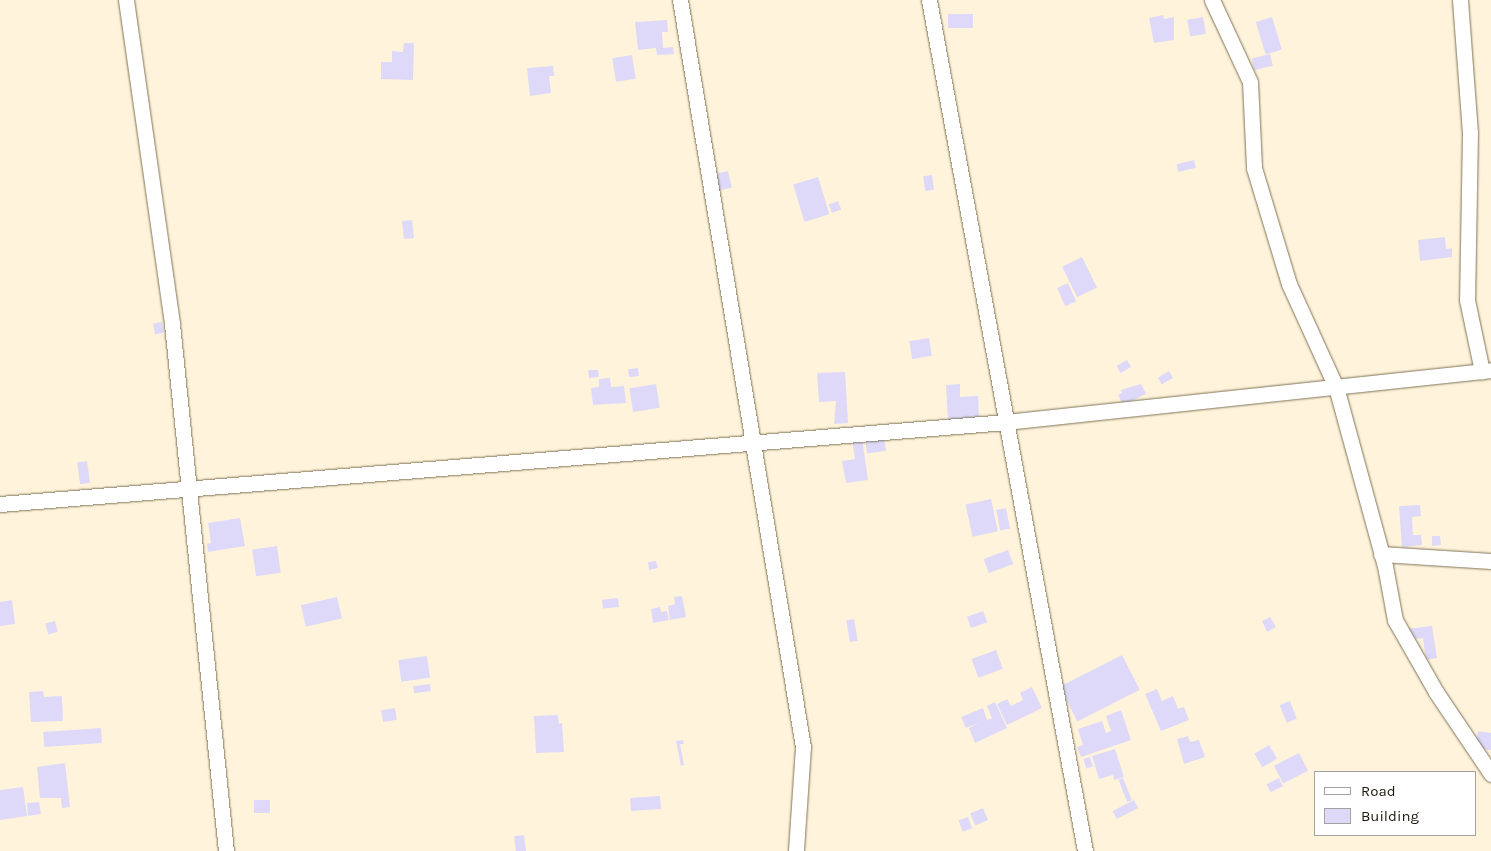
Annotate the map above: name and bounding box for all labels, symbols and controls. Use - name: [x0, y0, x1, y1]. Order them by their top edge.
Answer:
- legend: [1314, 771, 1476, 836]
- text: Road: [1361, 782, 1396, 800]
- text: Building: [1361, 807, 1419, 825]

